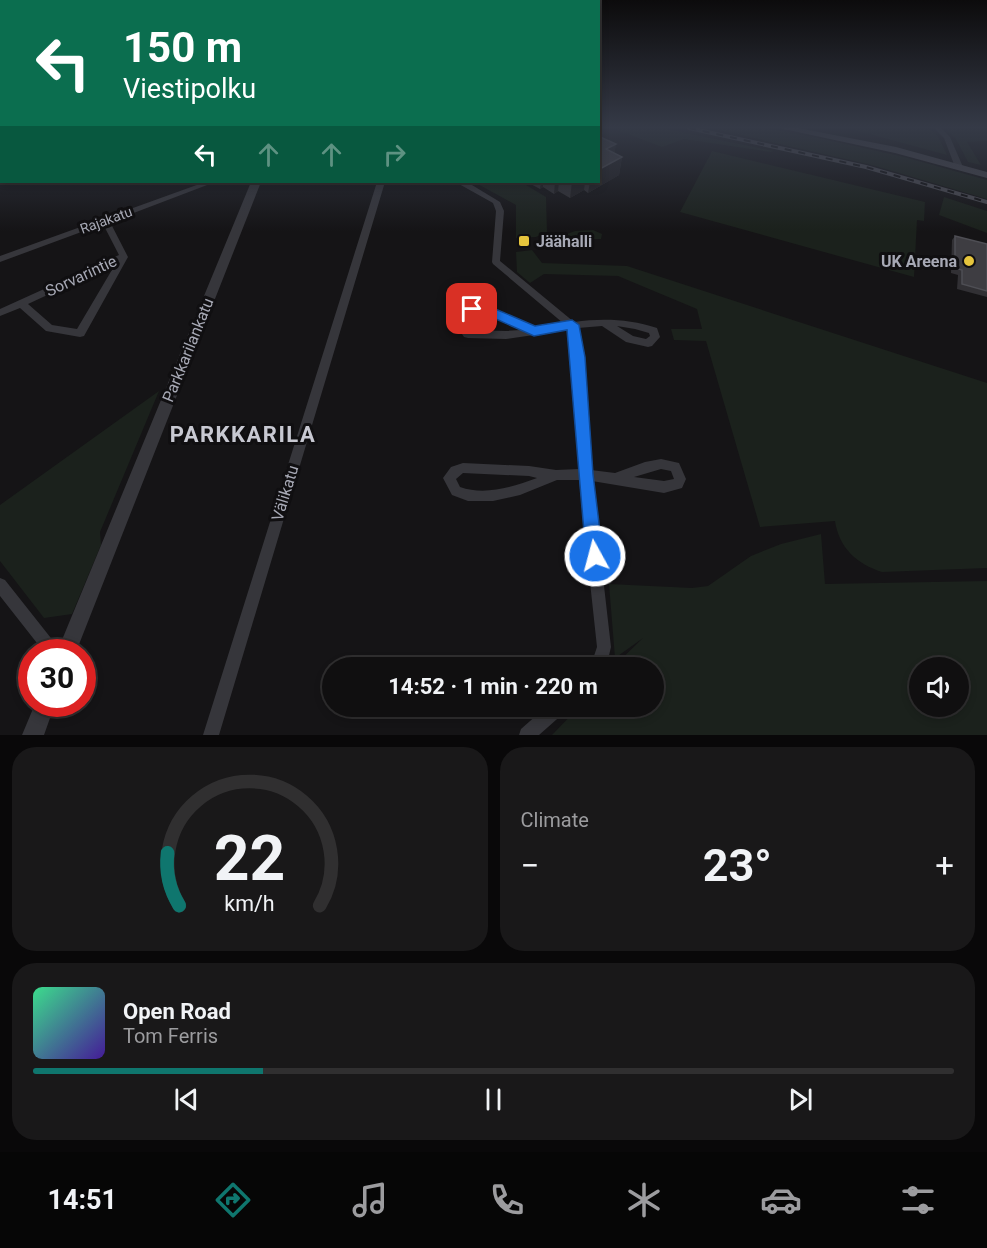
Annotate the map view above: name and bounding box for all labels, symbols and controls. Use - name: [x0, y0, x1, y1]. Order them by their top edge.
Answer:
- text: 150 m: [123, 23, 242, 72]
- icon: left: [24, 24, 102, 102]
- text: Viestipolku: [123, 73, 256, 105]
- icon: left: [189, 138, 222, 171]
- icon: ahead: [252, 138, 285, 171]
- icon: ahead: [315, 138, 348, 171]
- icon: right: [378, 138, 411, 171]
- street label: Rajakatu: [78, 203, 134, 237]
- place label: Jäähalli: [536, 232, 592, 251]
- marker: Jäähalli: [517, 234, 531, 248]
- street label: Sorvarintie: [42, 251, 120, 301]
- place label: UK Areena: [881, 252, 957, 271]
- marker: UK Areena: [962, 254, 976, 268]
- pin: [446, 283, 497, 334]
- icon: arrive: [455, 292, 488, 325]
- street label: Parkkarilankatu: [158, 295, 218, 405]
- district label: PARKKARILA: [170, 422, 316, 447]
- street label: Välikatu: [268, 463, 302, 523]
- position arrow: [563, 524, 627, 588]
- speed limit sign: 30: [18, 639, 96, 717]
- map controls: [909, 657, 969, 717]
- button: sound: [909, 657, 969, 717]
- text: 14:52 · 1 min · 220 m: [388, 674, 598, 699]
- text: Climate: [521, 808, 589, 832]
- text: 22: [214, 822, 286, 895]
- text: 23°: [703, 839, 772, 892]
- text: −: [521, 846, 539, 885]
- text: +: [935, 846, 954, 885]
- text: km/h: [225, 891, 275, 916]
- text: Open Road: [123, 999, 231, 1024]
- text: Tom Ferris: [123, 1024, 218, 1048]
- icon: previous: [170, 1083, 203, 1116]
- icon: pause: [477, 1083, 510, 1116]
- icon: next: [784, 1083, 817, 1116]
- icon: directions: [212, 1179, 254, 1221]
- icon: music: [349, 1179, 391, 1221]
- icon: phone: [486, 1179, 528, 1221]
- icon: climate: [623, 1179, 665, 1221]
- icon: car: [760, 1179, 802, 1221]
- icon: filters: [897, 1179, 939, 1221]
- text: 14:51: [48, 1184, 117, 1216]

